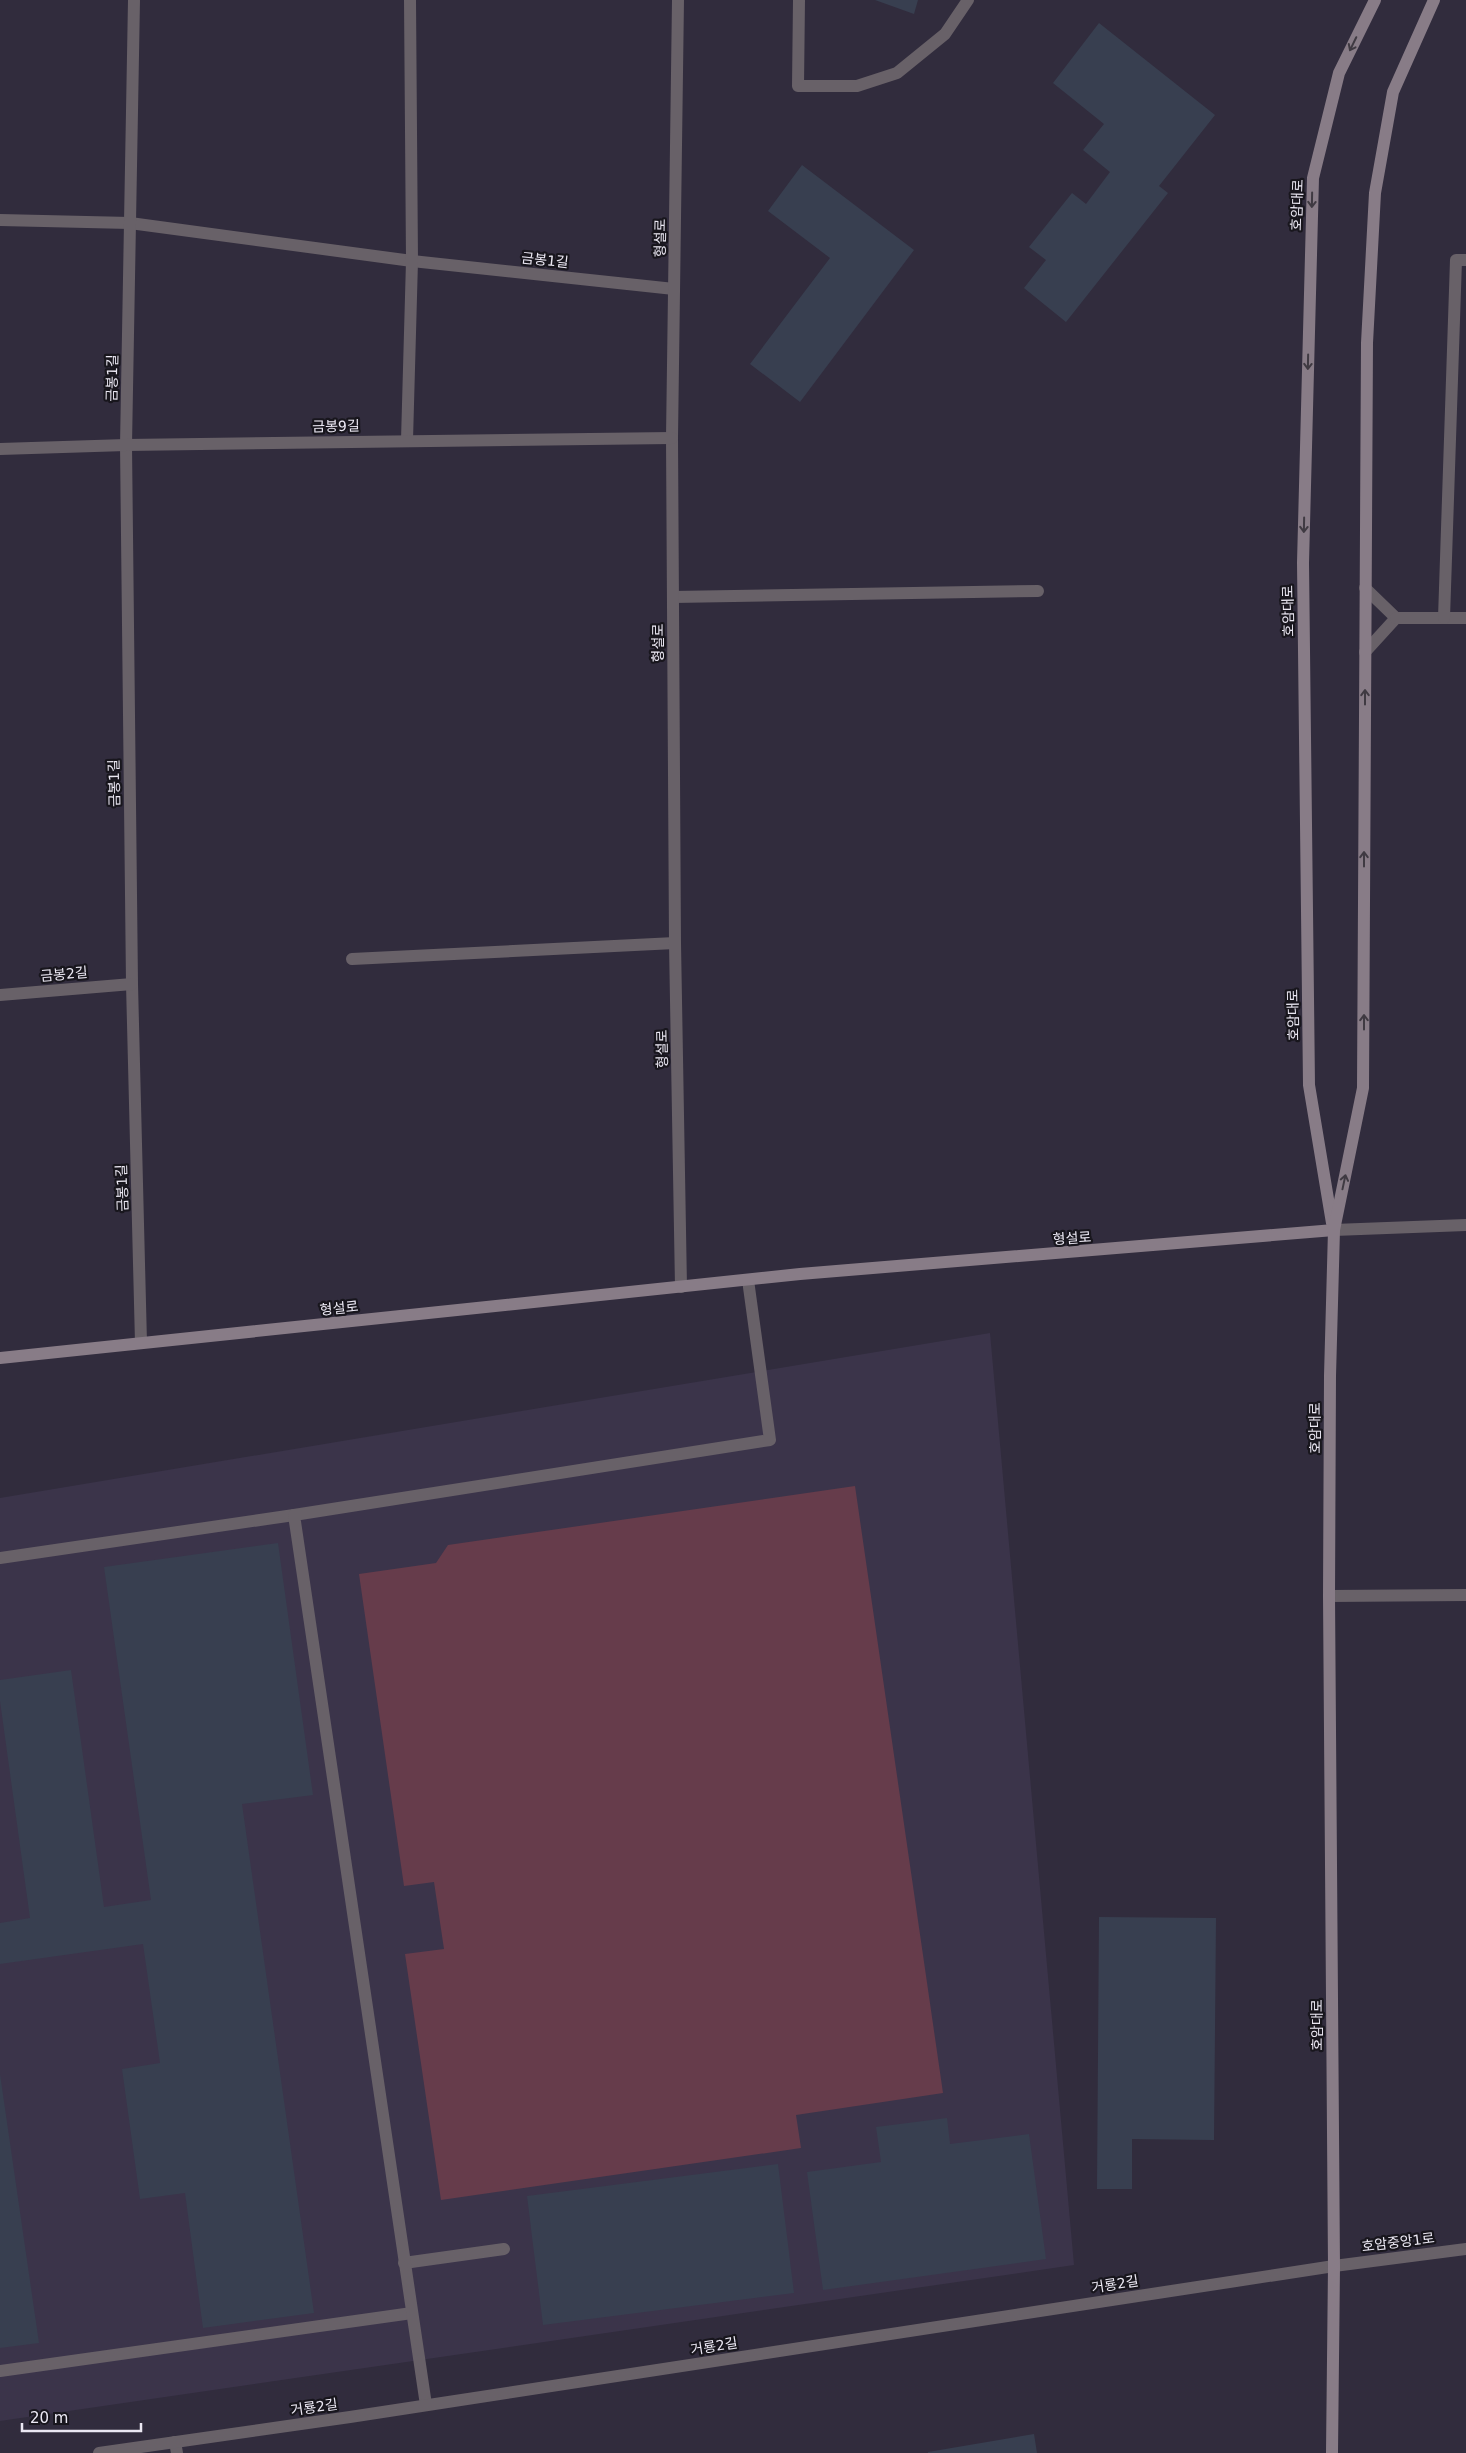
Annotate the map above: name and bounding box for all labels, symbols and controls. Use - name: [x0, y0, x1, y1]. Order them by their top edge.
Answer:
- one-way arrow: [1348, 36, 1358, 51]
- street label: 호암대로: [1288, 179, 1306, 231]
- one-way arrow: [1307, 192, 1317, 208]
- street label: 형설로: [652, 218, 668, 257]
- street label: 금봉1길: [521, 250, 569, 270]
- street label: 금봉1길: [104, 354, 120, 402]
- one-way arrow: [1303, 354, 1313, 370]
- street label: 금봉9길: [312, 418, 360, 434]
- one-way arrow: [1299, 516, 1309, 532]
- street label: 호암대로: [1280, 585, 1296, 637]
- street label: 형설로: [650, 624, 666, 662]
- one-way arrow: [1360, 689, 1370, 706]
- street label: 금봉1길: [106, 759, 122, 807]
- one-way arrow: [1359, 852, 1369, 868]
- street label: 금봉2길: [40, 964, 88, 984]
- street label: 호암대로: [1285, 989, 1301, 1041]
- one-way arrow: [1359, 1014, 1369, 1030]
- street label: 형설로: [654, 1029, 670, 1068]
- street label: 금봉1길: [113, 1164, 131, 1212]
- one-way arrow: [1339, 1175, 1349, 1191]
- street label: 형설로: [1052, 1229, 1092, 1247]
- street label: 형설로: [319, 1298, 359, 1318]
- street label: 호암대로: [1307, 1402, 1323, 1454]
- street label: 호암대로: [1309, 1999, 1325, 2051]
- street label: 호암중앙1로: [1361, 2230, 1435, 2254]
- street label: 거룡2길: [1090, 2272, 1140, 2296]
- street label: 거룡2길: [689, 2334, 739, 2358]
- street label: 거룡2길: [289, 2396, 339, 2418]
- scale bar: [22, 2400, 141, 2432]
- text: 20 m: [30, 2409, 68, 2427]

